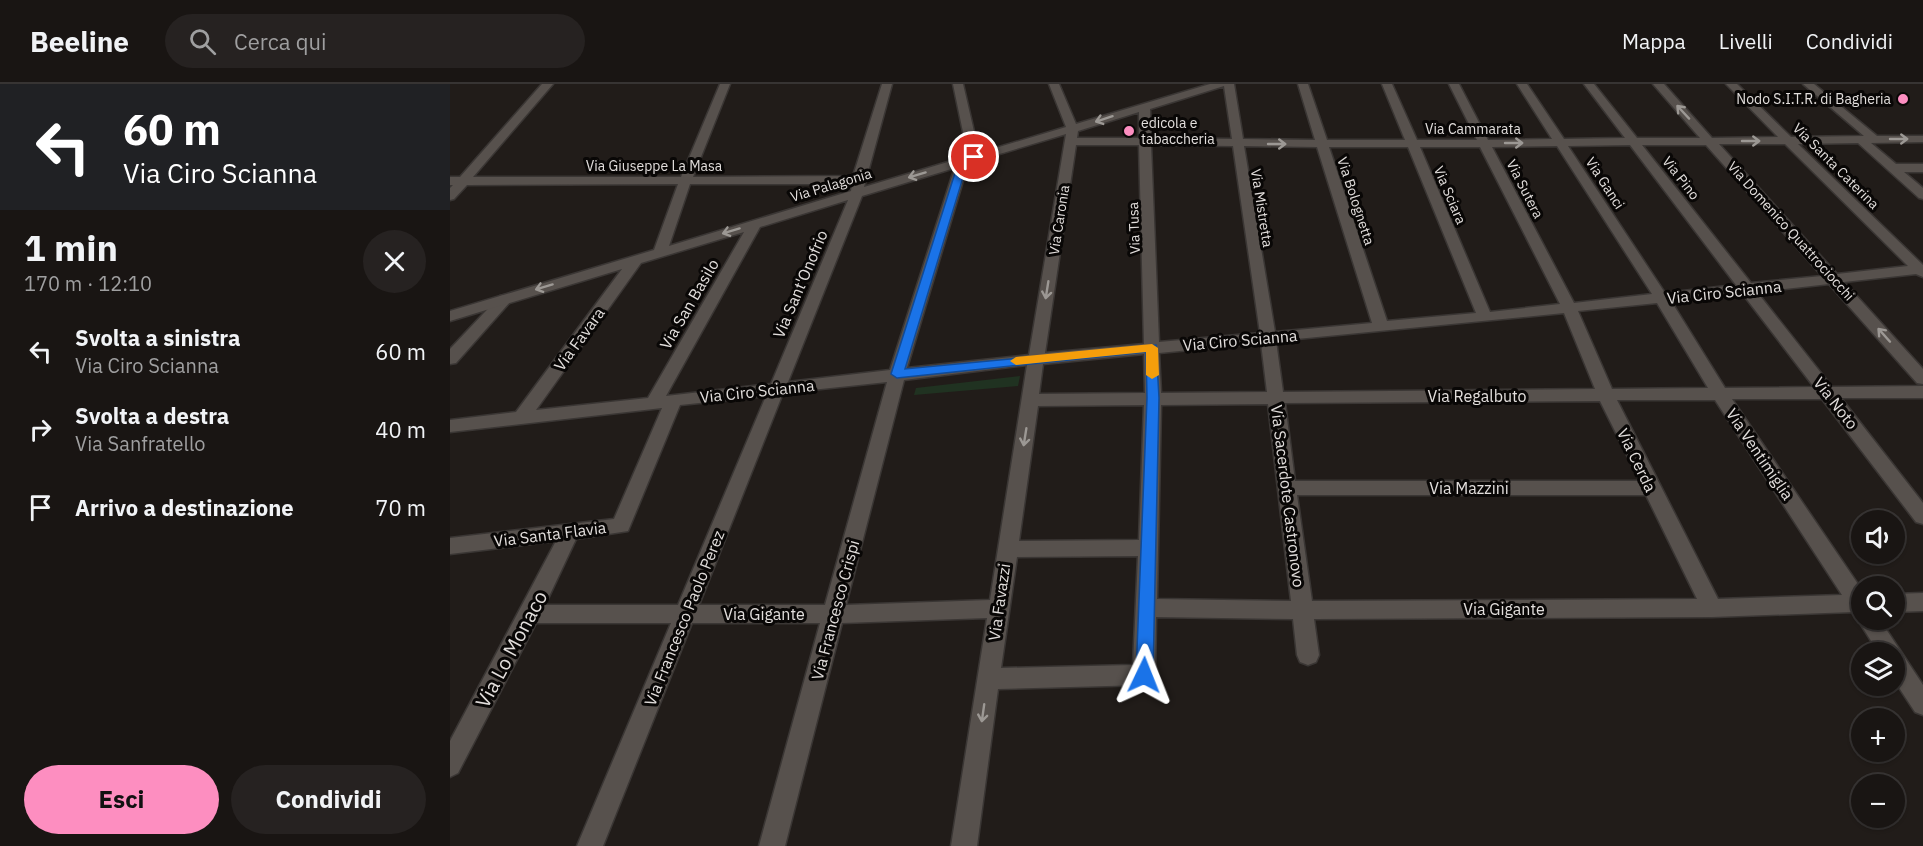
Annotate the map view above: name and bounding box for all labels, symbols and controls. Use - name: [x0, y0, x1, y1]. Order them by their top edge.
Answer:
- search box: [165, 14, 585, 68]
- text: Beeline: [30, 23, 129, 60]
- icon: search: [186, 25, 219, 58]
- text: Cerca qui: [234, 27, 327, 56]
- text: Mappa: [1622, 27, 1686, 55]
- text: Livelli: [1719, 27, 1773, 55]
- text: Condividi: [1806, 27, 1893, 55]
- place label: Nodo S.I.T.R. di Bagheria: [1736, 90, 1892, 108]
- marker: Nodo S.I.T.R. di Bagheria: [1896, 92, 1910, 106]
- text: 60 m: [123, 102, 221, 157]
- one-way arrow: [1677, 105, 1691, 120]
- icon: left: [24, 108, 102, 186]
- one-way arrow: [1095, 114, 1114, 125]
- place label: edicola e tabaccheria: [1141, 114, 1215, 148]
- street label: Via Santa Caterina: [1789, 119, 1883, 213]
- street label: Via Cammarata: [1425, 120, 1521, 138]
- marker: edicola e tabaccheria: [1122, 124, 1136, 138]
- pin: [948, 131, 999, 182]
- one-way arrow: [1888, 133, 1908, 145]
- one-way arrow: [1740, 135, 1760, 147]
- one-way arrow: [1503, 137, 1523, 149]
- one-way arrow: [1266, 138, 1286, 150]
- icon: arrive: [957, 140, 990, 173]
- street label: Via Pino: [1658, 153, 1704, 204]
- street label: Via Ganci: [1582, 154, 1628, 212]
- text: Via Ciro Scianna: [123, 155, 317, 190]
- street label: Via Bolognetta: [1333, 155, 1379, 248]
- street label: Via Sutera: [1502, 156, 1548, 222]
- street label: Via Giuseppe La Masa: [586, 157, 723, 175]
- street label: Via Domenico Quattrociocchi: [1724, 158, 1858, 304]
- street label: Via Sciara: [1430, 163, 1471, 227]
- street label: Via Palagonia: [788, 164, 874, 206]
- street label: Via Mistretta: [1247, 167, 1277, 249]
- one-way arrow: [908, 170, 927, 181]
- street label: Via Caronia: [1045, 183, 1074, 256]
- street label: Via Tusa: [1124, 201, 1144, 254]
- text: 1 min: [24, 224, 118, 271]
- one-way arrow: [722, 226, 741, 237]
- street label: Via Sant'Onofrio: [768, 227, 832, 341]
- button: close: [363, 230, 426, 293]
- street label: Via San Basilo: [655, 255, 723, 353]
- text: 170 m · 12:10: [24, 270, 152, 297]
- street label: Via Ciro Scianna: [1666, 276, 1783, 308]
- one-way arrow: [1041, 280, 1052, 300]
- one-way arrow: [535, 282, 554, 293]
- street label: Via Favara: [549, 303, 609, 375]
- text: Svolta a sinistra: [75, 323, 240, 352]
- street label: Via Ciro Scianna: [1182, 325, 1299, 355]
- one-way arrow: [1877, 328, 1891, 343]
- icon: left: [24, 335, 57, 368]
- text: 60 m: [375, 337, 426, 366]
- text: Via Ciro Scianna: [75, 352, 219, 379]
- street label: Via Noto: [1809, 373, 1863, 433]
- street label: Via Ciro Scianna: [699, 375, 816, 407]
- street label: Via Regalbuto: [1427, 386, 1527, 406]
- text: Svolta a destra: [75, 401, 229, 430]
- street label: Via Sacerdote Castronovo: [1267, 404, 1309, 589]
- street label: Via Ventimiglia: [1722, 404, 1798, 504]
- icon: right: [24, 413, 57, 446]
- text: 40 m: [375, 415, 426, 444]
- street label: Via Cerda: [1613, 425, 1661, 496]
- one-way arrow: [1019, 427, 1030, 447]
- text: Via Sanfratello: [75, 430, 206, 457]
- street label: Via Mazzini: [1429, 478, 1509, 498]
- icon: arrive: [24, 491, 57, 524]
- text: Arrivo a destinazione: [75, 493, 294, 522]
- text: 70 m: [375, 493, 426, 522]
- map controls: [1851, 510, 1905, 828]
- button: sound: [1851, 510, 1905, 564]
- street label: Via Santa Flavia: [493, 517, 608, 551]
- street label: Via Francesco Paolo Perez: [640, 527, 728, 709]
- street label: Via Francesco Crispi: [807, 538, 863, 682]
- street label: Via Favazzi: [984, 562, 1014, 642]
- button: search: [1851, 576, 1905, 630]
- street label: Via Lo Monaco: [469, 586, 553, 712]
- street label: Via Gigante: [1463, 599, 1545, 619]
- street label: Via Gigante: [723, 604, 805, 624]
- button: layers: [1851, 642, 1905, 696]
- position arrow: [1112, 643, 1176, 707]
- one-way arrow: [978, 703, 989, 723]
- button: +: [1851, 708, 1905, 762]
- button: Esci: [24, 765, 219, 834]
- button: Condividi: [231, 765, 426, 834]
- button: −: [1851, 774, 1905, 828]

